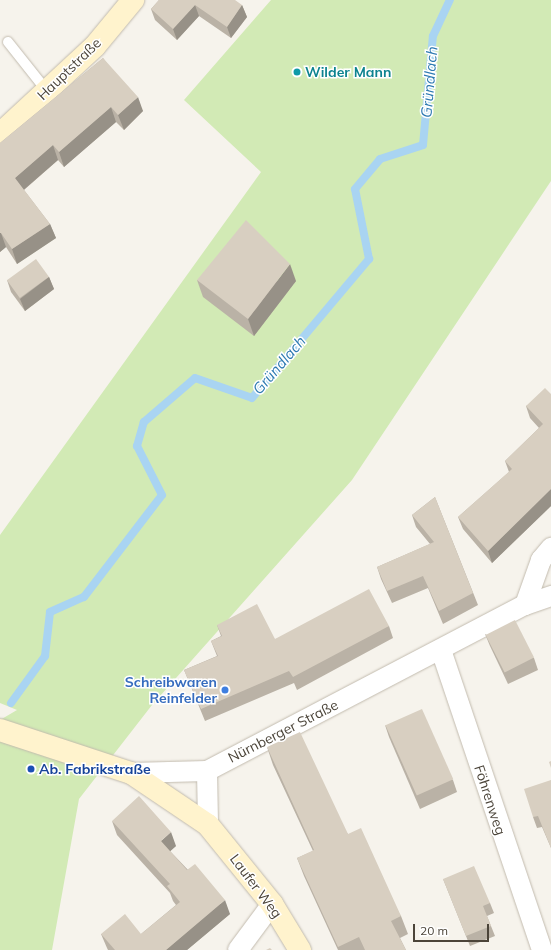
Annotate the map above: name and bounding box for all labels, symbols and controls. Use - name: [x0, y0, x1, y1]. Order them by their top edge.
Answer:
- street label: Hauptstraße: [34, 34, 104, 104]
- water label: Gründlach: [417, 46, 441, 118]
- place label: Wilder Mann: [305, 64, 391, 80]
- marker: Wilder Mann: [292, 67, 302, 77]
- water label: Gründlach: [249, 332, 309, 398]
- place label: Schreibwaren Reinfelder: [125, 674, 217, 706]
- marker: Schreibwaren Reinfelder: [220, 685, 230, 695]
- street label: Nürnberger Straße: [225, 696, 341, 766]
- place label: Ab. Fabrikstraße: [39, 761, 151, 777]
- street label: Föhrenweg: [471, 763, 509, 837]
- marker: Ab. Fabrikstraße: [26, 764, 36, 774]
- street label: Laufer Weg: [226, 851, 286, 921]
- scale bar: [415, 916, 491, 942]
- text: 20 m: [420, 923, 448, 938]

